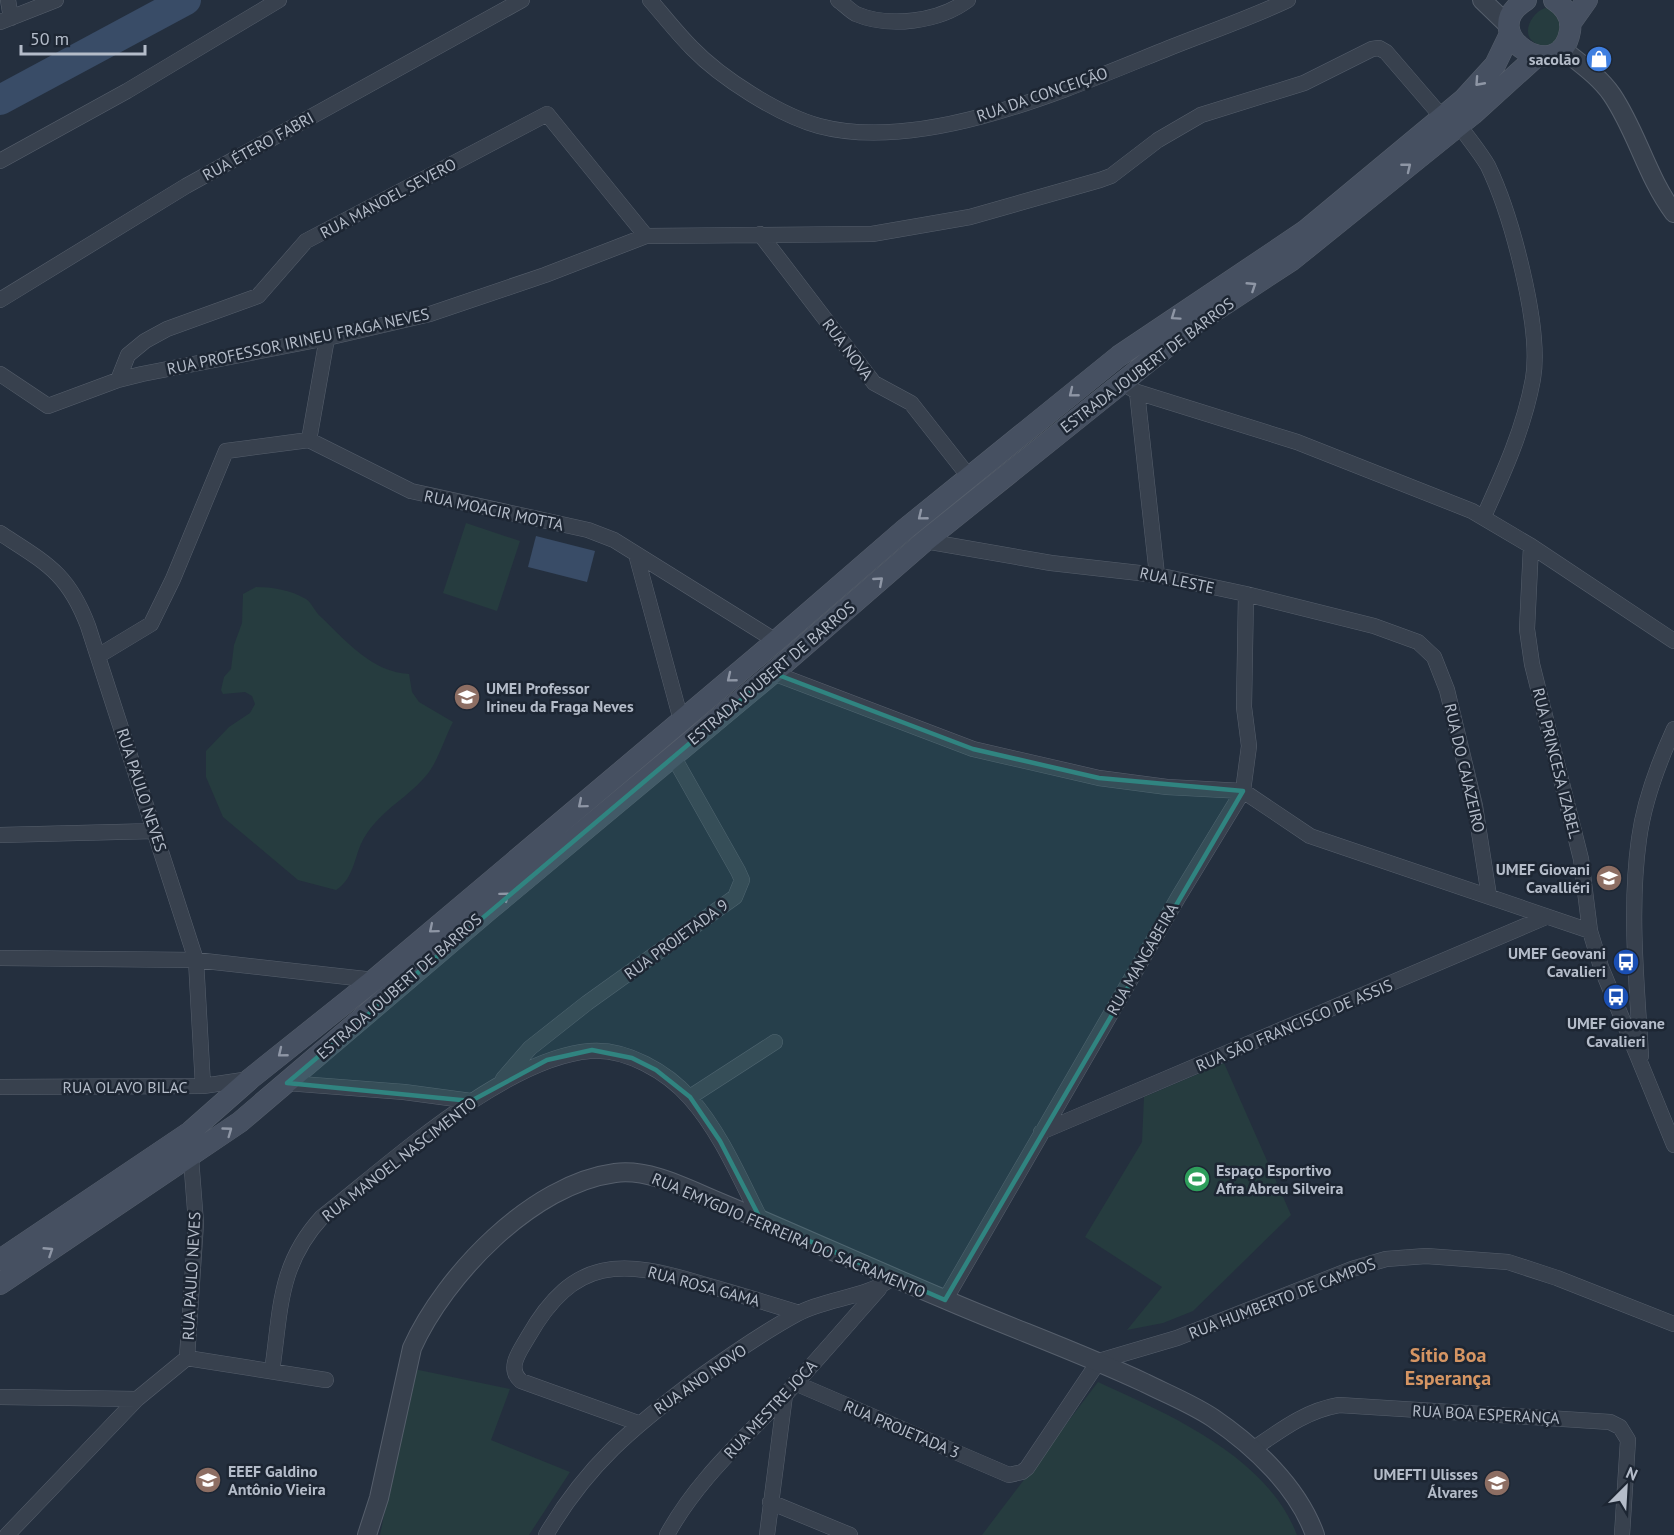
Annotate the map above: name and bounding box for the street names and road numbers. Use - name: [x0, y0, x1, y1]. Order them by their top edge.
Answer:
- street label: RUA DA CONCEIÇÃO: [974, 62, 1110, 126]
- street label: RUA ÉTERO FABRI: [199, 107, 317, 185]
- street label: RUA MANOEL SEVERO: [316, 154, 460, 242]
- street label: ESTRADA JOUBERT DE BARROS: [1056, 293, 1238, 437]
- street label: RUA PROFESSOR IRINEU FRAGA NEVES: [165, 303, 431, 379]
- street label: RUA NOVA: [818, 314, 878, 384]
- street label: RUA MOACIR MOTTA: [423, 485, 566, 535]
- street label: RUA LESTE: [1138, 562, 1216, 598]
- street label: ESTRADA JOUBERT DE BARROS: [683, 597, 859, 749]
- street label: RUA PRINCESA IZABEL: [1529, 686, 1585, 840]
- street label: RUA DO CAJAZEIRO: [1440, 701, 1490, 835]
- street label: RUA PAULO NEVES: [113, 726, 171, 854]
- street label: RUA PROJETADA 9: [620, 895, 732, 983]
- street label: RUA MANGABEIRA: [1102, 899, 1182, 1019]
- street label: ESTRADA JOUBERT DE BARROS: [312, 909, 486, 1063]
- street label: RUA SÃO FRANCISCO DE ASSIS: [1193, 974, 1395, 1076]
- street label: RUA OLAVO BILAC: [62, 1077, 188, 1097]
- street label: RUA MANOEL NASCIMENTO: [318, 1092, 480, 1226]
- street label: RUA EMYGDIO FERREIRA DO SACRAMENTO: [649, 1168, 929, 1302]
- street label: RUA PAULO NEVES: [178, 1211, 204, 1341]
- street label: RUA HUMBERTO DE CAMPOS: [1186, 1253, 1378, 1343]
- street label: RUA ROSA GAMA: [646, 1261, 763, 1311]
- street label: RUA ANO NOVO: [650, 1340, 750, 1418]
- street label: RUA MESTRE JOCA: [719, 1355, 821, 1462]
- street label: RUA PROJETADA 3: [841, 1396, 963, 1462]
- street label: RUA BOA ESPERANÇA: [1412, 1400, 1561, 1428]

